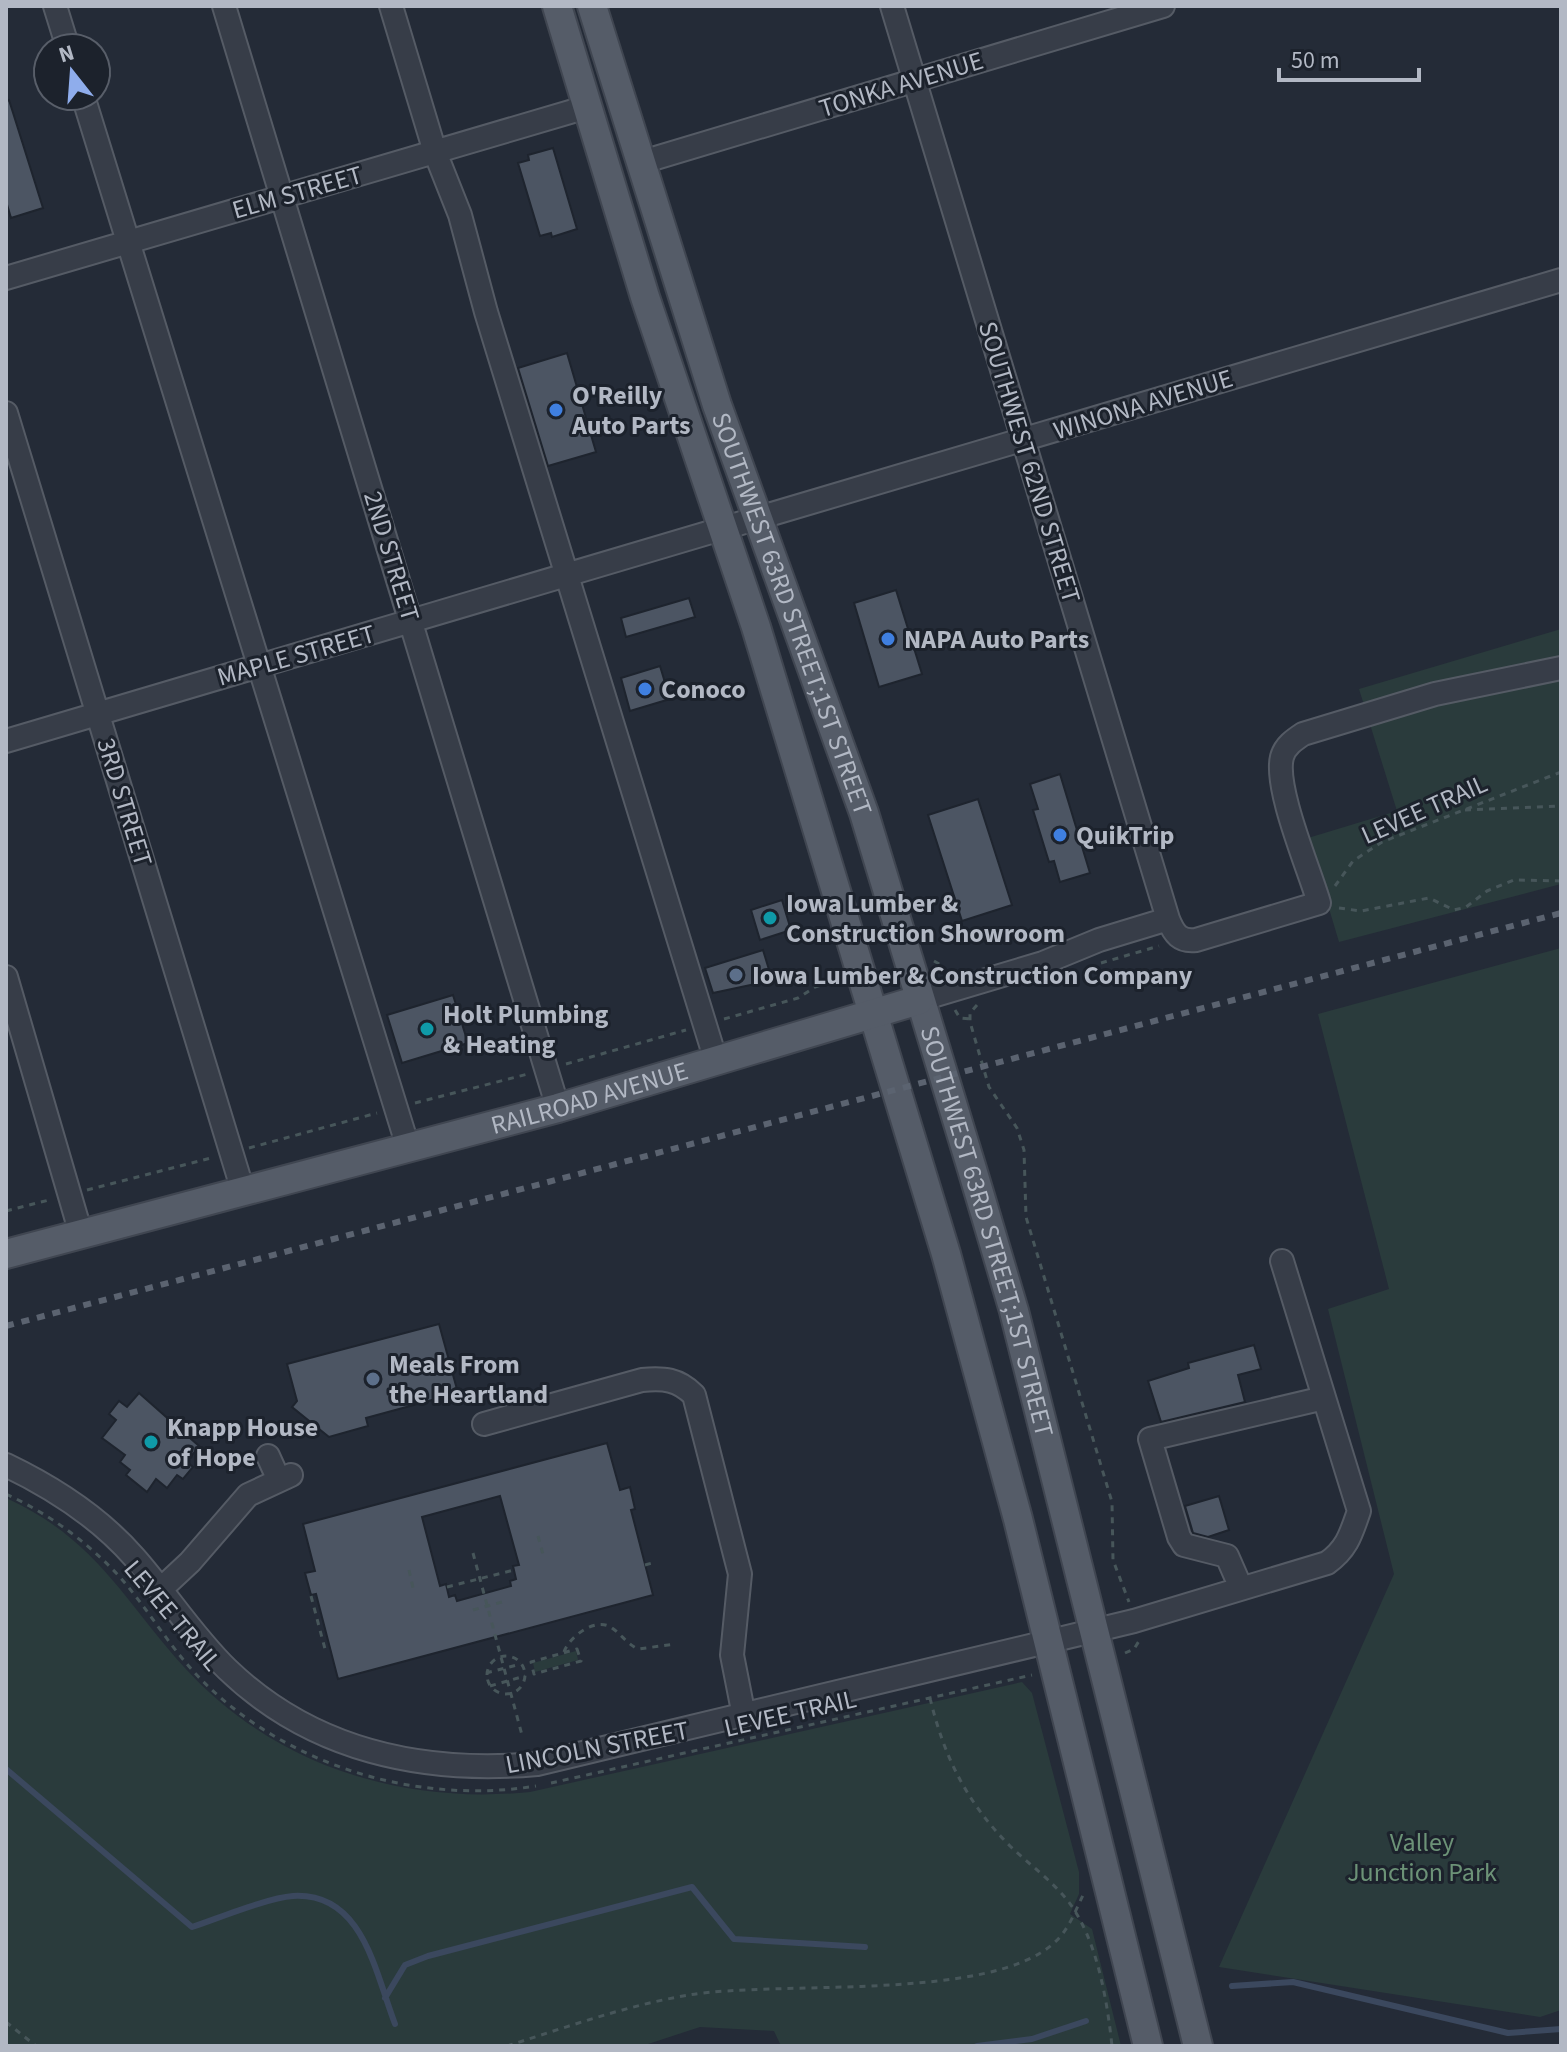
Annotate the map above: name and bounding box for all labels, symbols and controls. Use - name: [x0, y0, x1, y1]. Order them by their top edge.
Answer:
- north arrow: [32, 32, 112, 112]
- scale bar: [1279, 32, 1419, 82]
- text: N: [55, 36, 78, 71]
- street label: TONKA AVENUE: [815, 42, 988, 127]
- text: 50 m: [1291, 43, 1340, 78]
- street label: ELM STREET: [228, 156, 367, 229]
- street label: SOUTHWEST 62ND STREET: [969, 317, 1090, 608]
- street label: WINONA AVENUE: [1049, 360, 1237, 449]
- place label: O'Reilly Auto Parts: [571, 377, 691, 444]
- marker: O'Reilly Auto Parts: [547, 401, 565, 419]
- street label: SOUTHWEST 63RD STREET;1ST STREET: [702, 407, 881, 820]
- street label: 2ND STREET: [354, 486, 429, 626]
- street label: MAPLE STREET: [213, 615, 379, 696]
- place label: NAPA Auto Parts: [904, 621, 1089, 658]
- marker: NAPA Auto Parts: [879, 630, 897, 648]
- place label: Conoco: [661, 671, 746, 708]
- marker: Conoco: [636, 680, 654, 698]
- street label: 3RD STREET: [87, 733, 162, 871]
- street label: LEVEE TRAIL: [1355, 765, 1493, 854]
- place label: QuikTrip: [1076, 817, 1174, 854]
- marker: QuikTrip: [1051, 826, 1069, 844]
- place label: Iowa Lumber & Construction Showroom: [786, 885, 1065, 952]
- marker: Iowa Lumber & Construction Showroom: [761, 909, 779, 927]
- place label: Iowa Lumber & Construction Company: [752, 957, 1193, 994]
- marker: Iowa Lumber & Construction Company: [727, 966, 745, 984]
- place label: Holt Plumbing & Heating: [443, 996, 608, 1063]
- marker: Holt Plumbing & Heating: [418, 1020, 436, 1038]
- street label: SOUTHWEST 63RD STREET;1ST STREET: [911, 1022, 1063, 1441]
- street label: RAILROAD AVENUE: [487, 1052, 693, 1144]
- place label: Meals From the Heartland: [389, 1346, 548, 1413]
- marker: Meals From the Heartland: [364, 1370, 382, 1388]
- place label: Knapp House of Hope: [167, 1409, 318, 1476]
- marker: Knapp House of Hope: [142, 1433, 160, 1451]
- street label: LEVEE TRAIL: [115, 1552, 230, 1679]
- street label: LEVEE TRAIL: [720, 1680, 860, 1747]
- street label: LINCOLN STREET: [502, 1712, 692, 1783]
- park label: Valley Junction Park: [1347, 1824, 1497, 1891]

